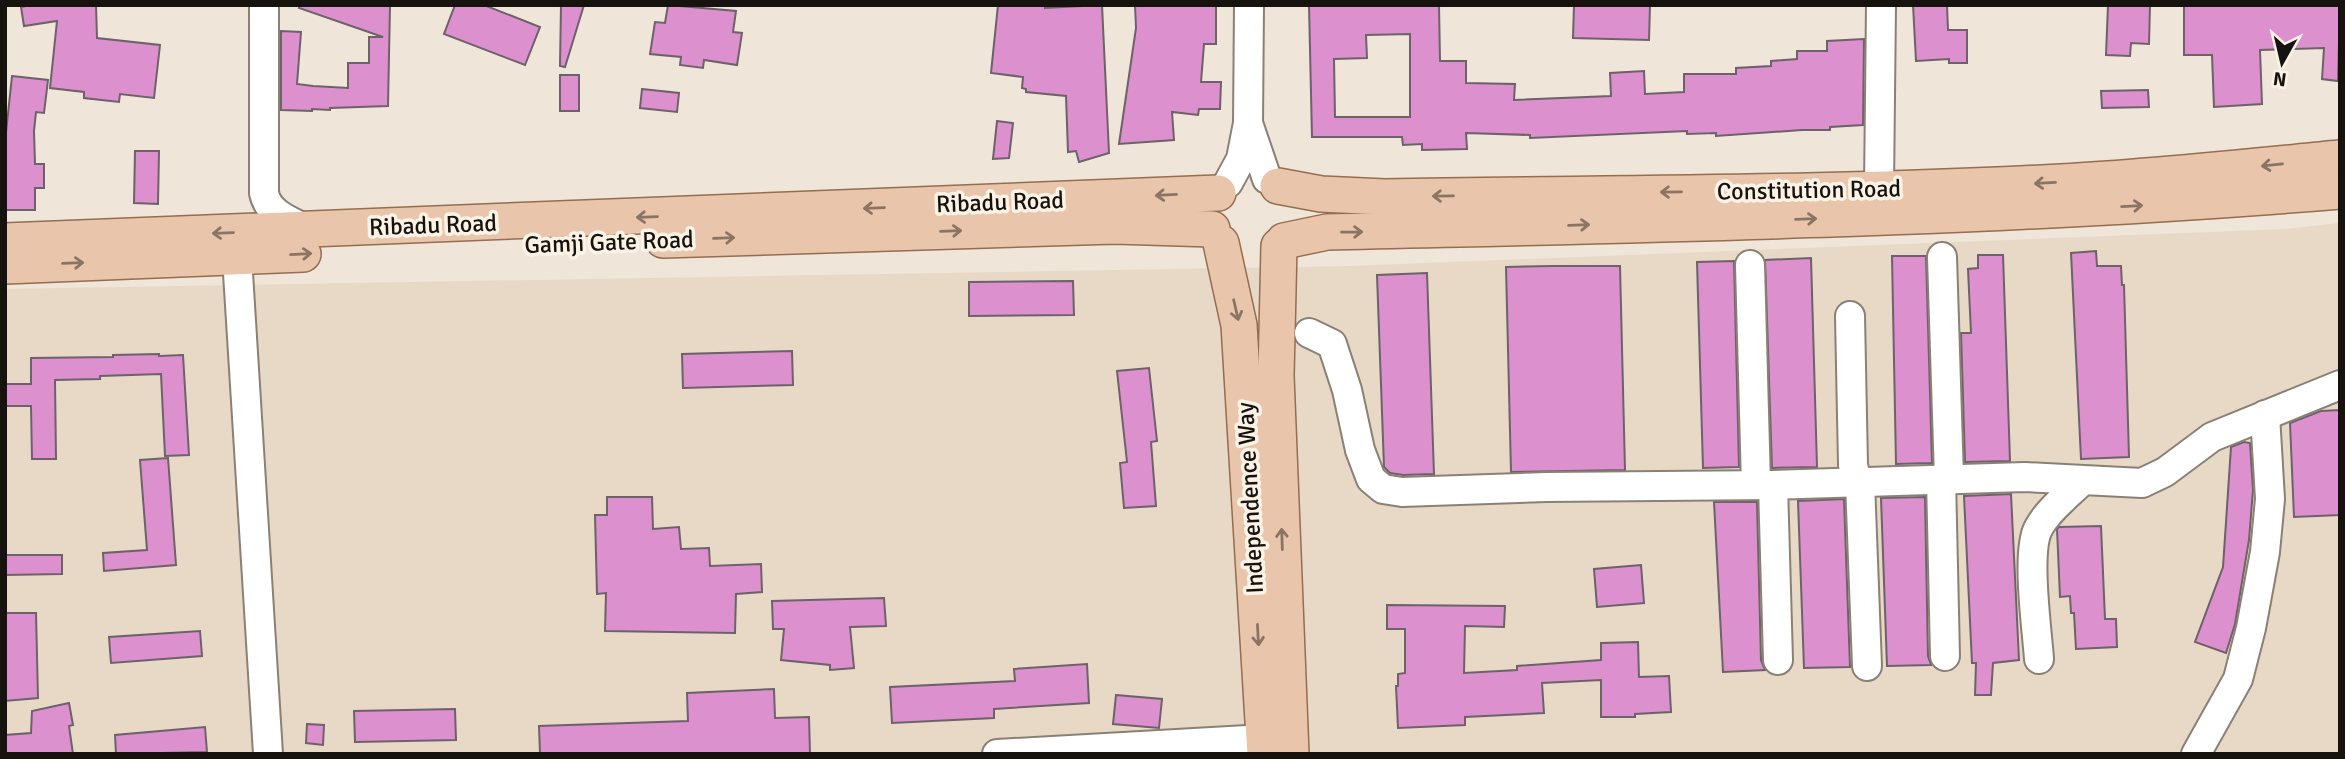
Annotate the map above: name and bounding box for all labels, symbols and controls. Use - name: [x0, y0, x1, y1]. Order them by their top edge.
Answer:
- north arrow: [2247, 28, 2317, 98]
- text: N: [2272, 66, 2288, 92]
- one-way arrow: [2261, 158, 2284, 171]
- street label: Constitution Road: [1717, 173, 1901, 207]
- one-way arrow: [2034, 176, 2057, 189]
- street label: Ribadu Road: [935, 185, 1065, 219]
- one-way arrow: [1659, 185, 1682, 199]
- one-way arrow: [1155, 189, 1178, 202]
- one-way arrow: [1432, 189, 1455, 203]
- one-way arrow: [2120, 200, 2143, 213]
- one-way arrow: [863, 201, 886, 214]
- street label: Ribadu Road: [368, 208, 498, 242]
- one-way arrow: [635, 210, 658, 223]
- one-way arrow: [1795, 212, 1818, 226]
- one-way arrow: [1567, 219, 1590, 232]
- street label: Gamji Gate Road: [524, 224, 694, 260]
- one-way arrow: [940, 224, 963, 238]
- one-way arrow: [1340, 225, 1363, 238]
- one-way arrow: [212, 227, 235, 240]
- one-way arrow: [712, 231, 735, 245]
- one-way arrow: [289, 248, 312, 261]
- one-way arrow: [62, 257, 85, 270]
- one-way arrow: [1230, 298, 1243, 321]
- street label: Independence Way: [1230, 402, 1270, 594]
- one-way arrow: [1276, 527, 1289, 550]
- one-way arrow: [1252, 623, 1265, 645]

